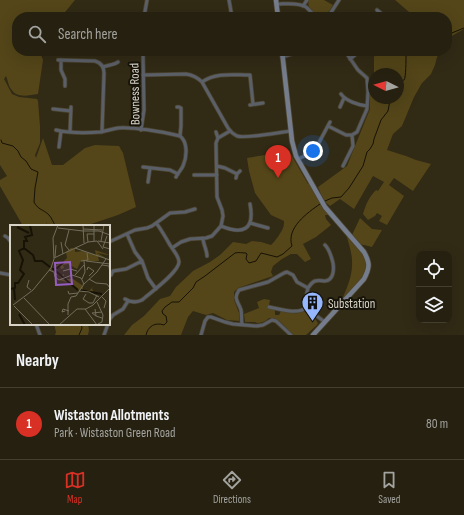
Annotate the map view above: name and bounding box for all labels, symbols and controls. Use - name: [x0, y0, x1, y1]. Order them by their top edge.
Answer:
- search box: [12, 12, 452, 56]
- icon: search: [26, 23, 48, 45]
- text: Search here: [58, 25, 118, 44]
- street label: Bowness Road: [126, 63, 144, 125]
- north arrow: [368, 68, 404, 104]
- your location: [303, 141, 323, 161]
- pin: 1: [265, 145, 291, 178]
- inset map: [10, 225, 110, 325]
- map controls: [416, 251, 452, 323]
- button: locate: [416, 251, 452, 287]
- button: layers: [416, 287, 452, 323]
- building icon: Substation: [299, 290, 325, 323]
- place label: Substation: [328, 296, 375, 312]
- text: Nearby: [16, 351, 59, 371]
- text: Wistaston Allotments: [54, 406, 169, 425]
- text: 1: [26, 416, 32, 432]
- text: 80 m: [426, 416, 448, 432]
- text: Park · Wistaston Green Road: [54, 425, 176, 441]
- tab: Map: [64, 469, 86, 506]
- tab: Directions: [213, 469, 251, 506]
- tab: Saved: [378, 469, 400, 506]

